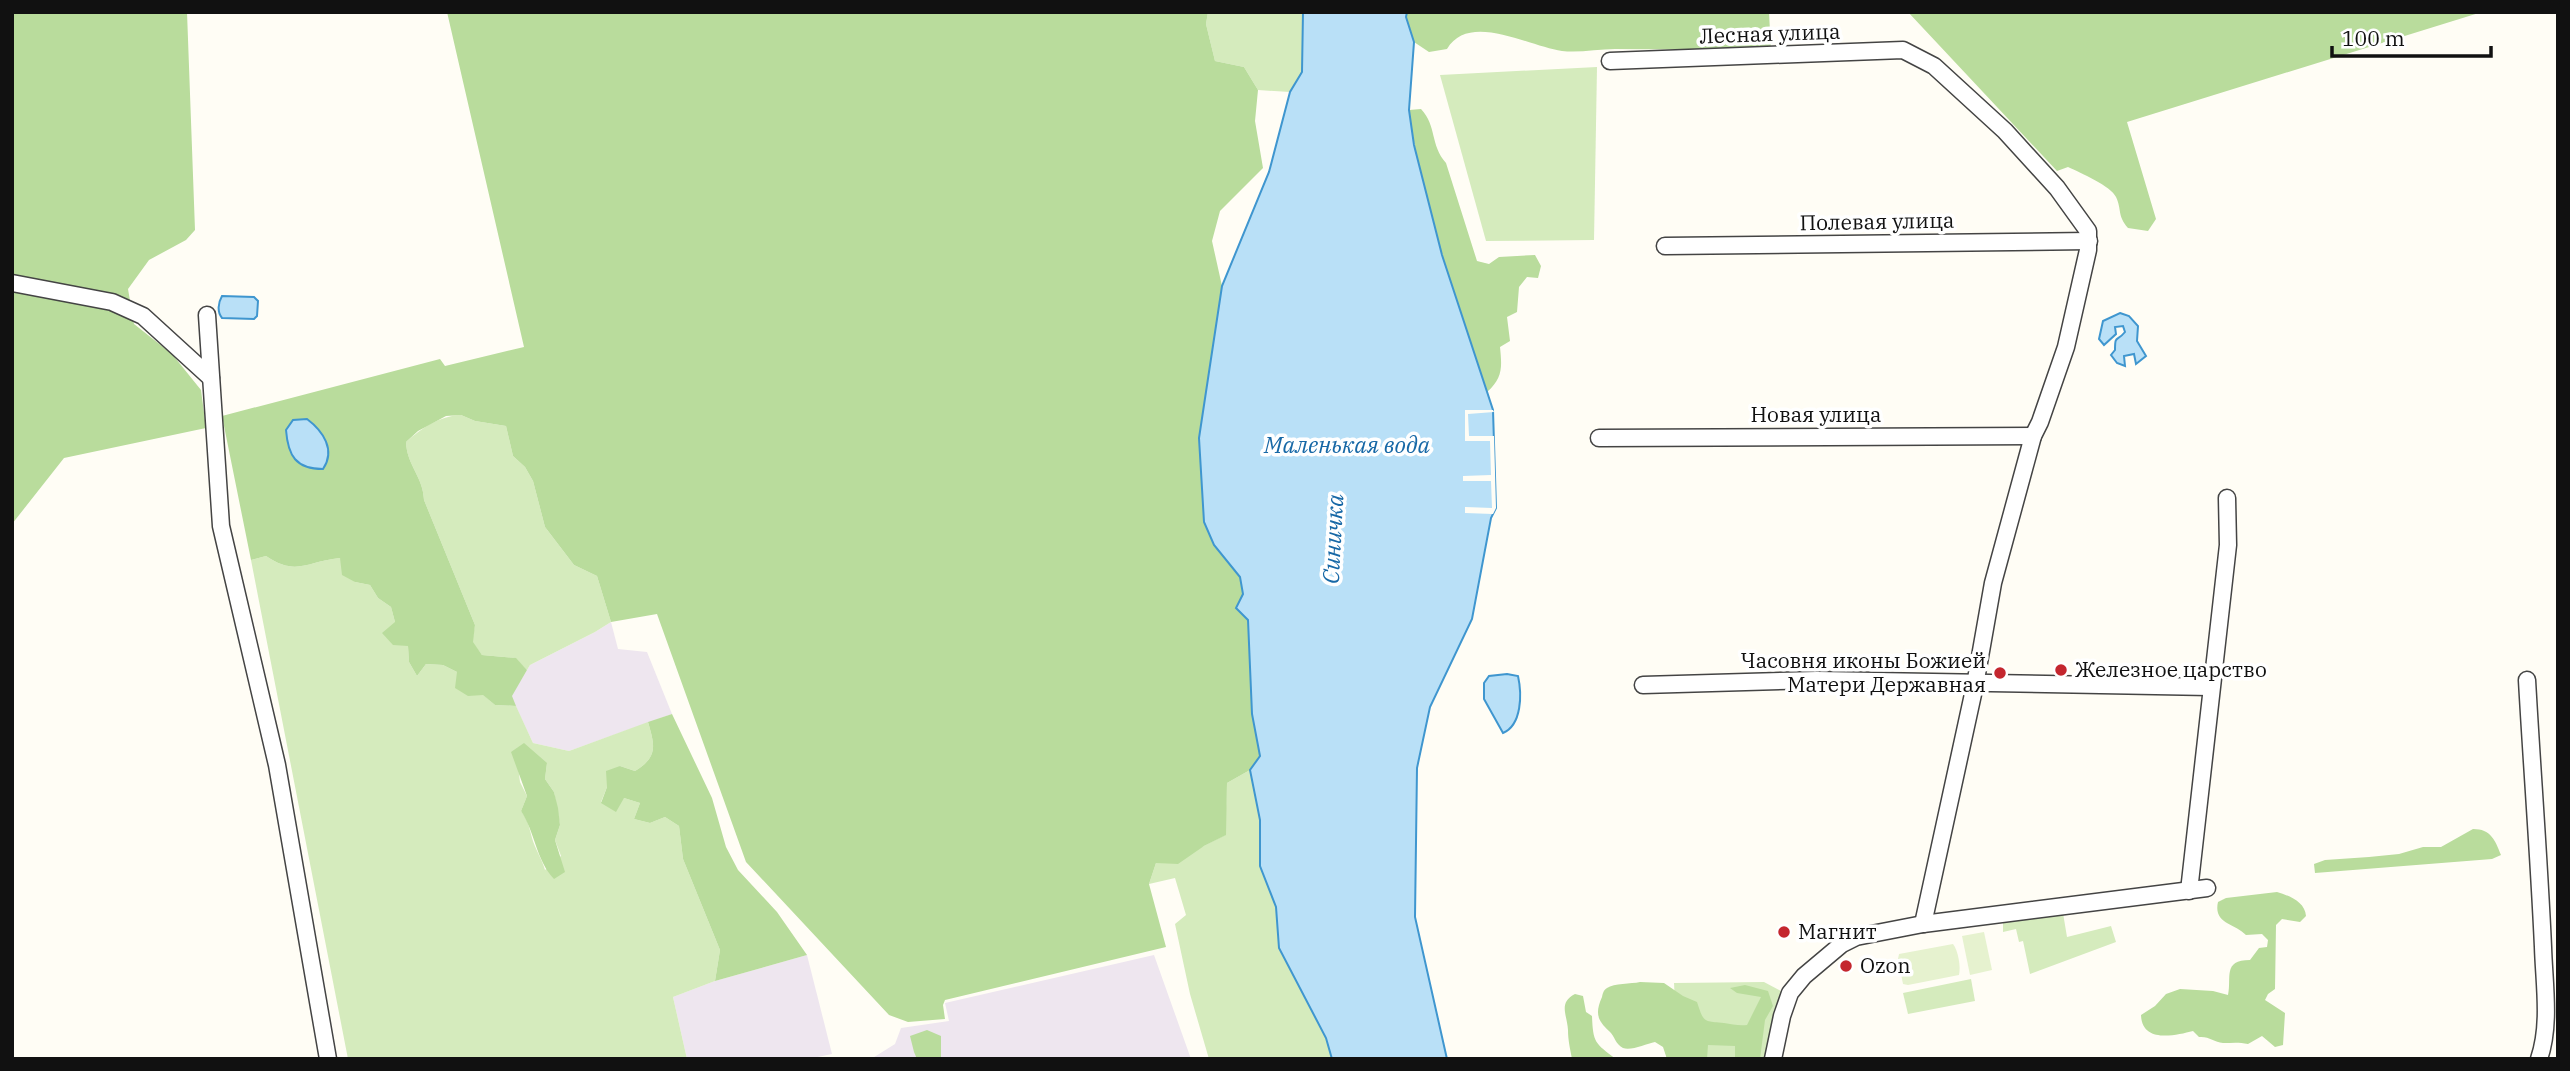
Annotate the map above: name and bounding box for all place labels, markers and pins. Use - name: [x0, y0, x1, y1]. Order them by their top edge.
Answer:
- place label: Часовня иконы Божией Матери Державная: [1741, 646, 1986, 698]
- place label: Железное царство: [2075, 655, 2267, 683]
- marker: Железное царство: [2053, 662, 2069, 678]
- marker: Часовня иконы Божией Матери Державная: [1992, 665, 2008, 681]
- place label: Магнит: [1798, 917, 1877, 945]
- marker: Магнит: [1776, 924, 1792, 940]
- place label: Ozon: [1860, 951, 1911, 979]
- marker: Ozon: [1838, 958, 1854, 974]

